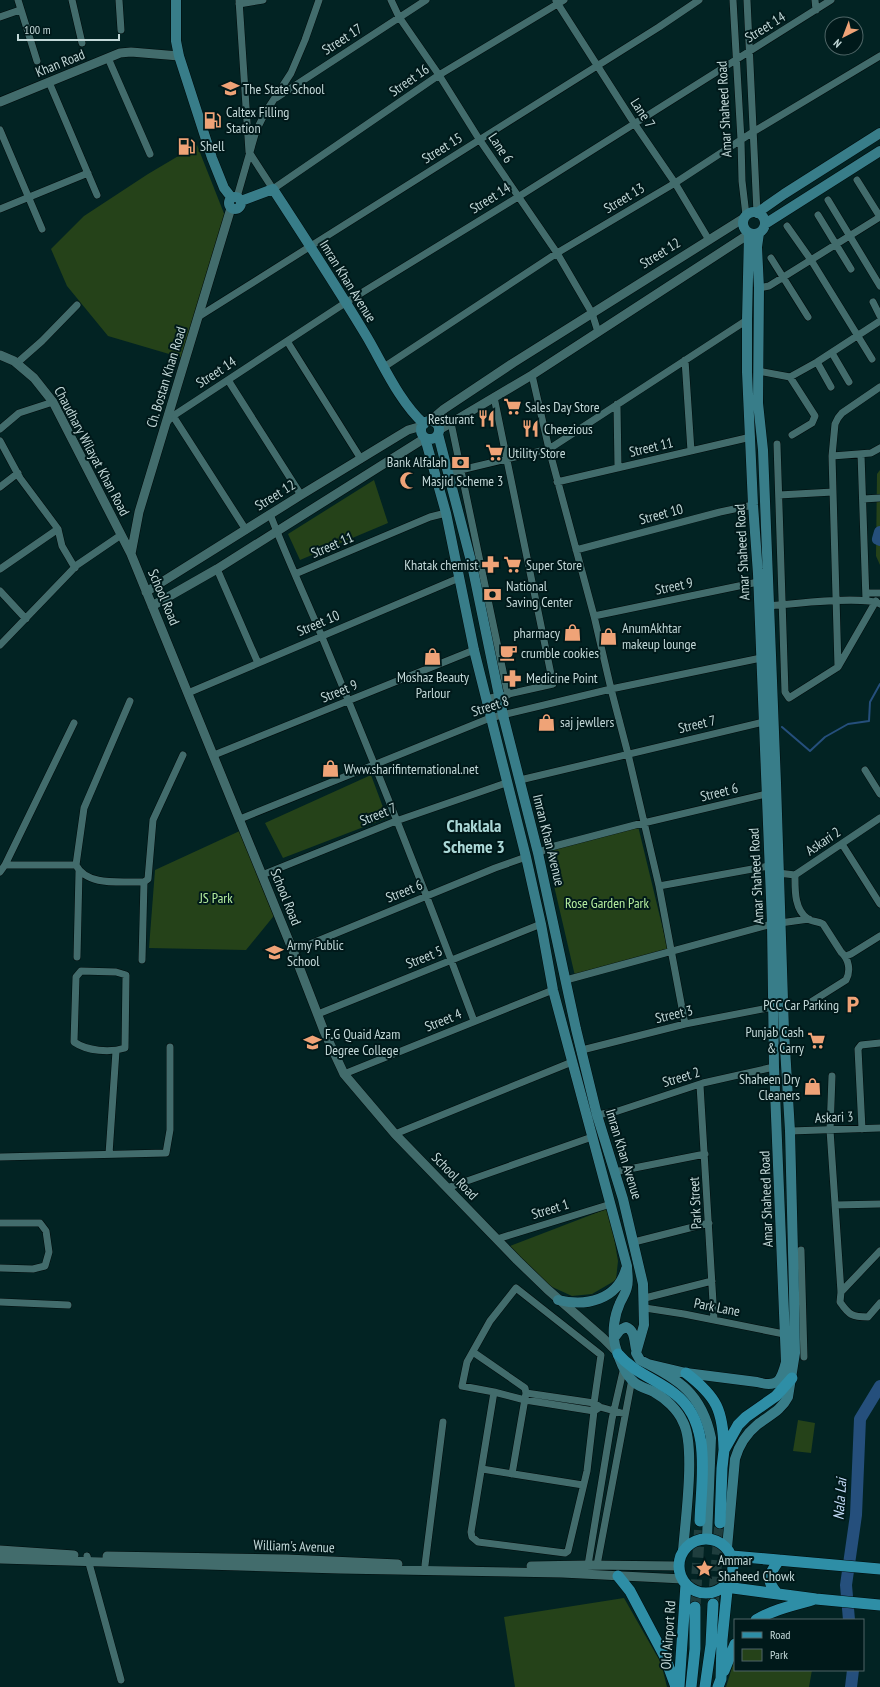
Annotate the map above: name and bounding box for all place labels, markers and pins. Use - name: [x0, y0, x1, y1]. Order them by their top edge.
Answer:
- school or university icon: The State School: [220, 79, 240, 99]
- place label: The State School: [243, 80, 325, 98]
- place label: Caltex Filling Station: [226, 103, 289, 137]
- fuel station icon: Caltex Filling Station: [203, 110, 223, 130]
- fuel station icon: Shell: [177, 136, 197, 156]
- place label: Shell: [200, 137, 225, 155]
- supermarket icon: Sales Day Store: [502, 397, 522, 417]
- place label: Sales Day Store: [525, 398, 600, 416]
- restaurant icon: Resturant: [477, 409, 497, 429]
- place label: Resturant: [428, 410, 474, 428]
- restaurant icon: Cheezious: [521, 419, 541, 439]
- place label: Cheezious: [544, 420, 593, 438]
- supermarket icon: Utility Store: [485, 443, 505, 463]
- place label: Utility Store: [508, 444, 566, 462]
- bank icon: Bank Alfalah: [450, 452, 470, 472]
- place label: Bank Alfalah: [387, 453, 447, 471]
- mosque icon: Masjid Scheme 3: [399, 471, 419, 491]
- place label: Masjid Scheme 3: [422, 472, 503, 490]
- pharmacy icon: Khatak chemist: [481, 555, 501, 575]
- supermarket icon: Super Store: [503, 555, 523, 575]
- place label: Khatak chemist: [404, 556, 478, 574]
- place label: Super Store: [526, 556, 582, 574]
- place label: National Saving Center: [506, 577, 573, 611]
- bank icon: National Saving Center: [483, 584, 503, 604]
- place label: AnumAkhtar makeup lounge: [622, 619, 697, 653]
- shop icon: pharmacy: [563, 623, 583, 643]
- place label: pharmacy: [513, 624, 561, 642]
- shop icon: AnumAkhtar makeup lounge: [599, 626, 619, 646]
- cafe icon: crumble cookies: [498, 643, 518, 663]
- place label: crumble cookies: [521, 644, 599, 662]
- shop icon: Moshaz Beauty Parlour: [423, 647, 443, 667]
- place label: Moshaz Beauty Parlour: [397, 668, 470, 702]
- pharmacy icon: Medicine Point: [503, 668, 523, 688]
- place label: Medicine Point: [526, 669, 598, 687]
- shop icon: saj jewllers: [537, 712, 557, 732]
- place label: saj jewllers: [560, 713, 614, 731]
- shop icon: Www.sharifinternational.net: [321, 759, 341, 779]
- place label: Www.sharifinternational.net: [344, 760, 479, 778]
- place label: Army Public School: [287, 936, 344, 970]
- school or university icon: Army Public School: [264, 943, 284, 963]
- parking icon: PCC Car Parking: [842, 995, 862, 1015]
- place label: PCC Car Parking: [763, 996, 839, 1014]
- place label: Punjab Cash & Carry: [745, 1023, 805, 1057]
- place label: F.G Quaid Azam Degree College: [325, 1025, 400, 1059]
- supermarket icon: Punjab Cash & Carry: [807, 1030, 827, 1050]
- school or university icon: F.G Quaid Azam Degree College: [302, 1032, 322, 1052]
- place label: Shaheen Dry Cleaners: [739, 1070, 801, 1104]
- shop icon: Shaheen Dry Cleaners: [803, 1077, 823, 1097]
- place label: Ammar Shaheed Chowk: [718, 1551, 795, 1585]
- place icon: Ammar Shaheed Chowk: [695, 1558, 715, 1578]

